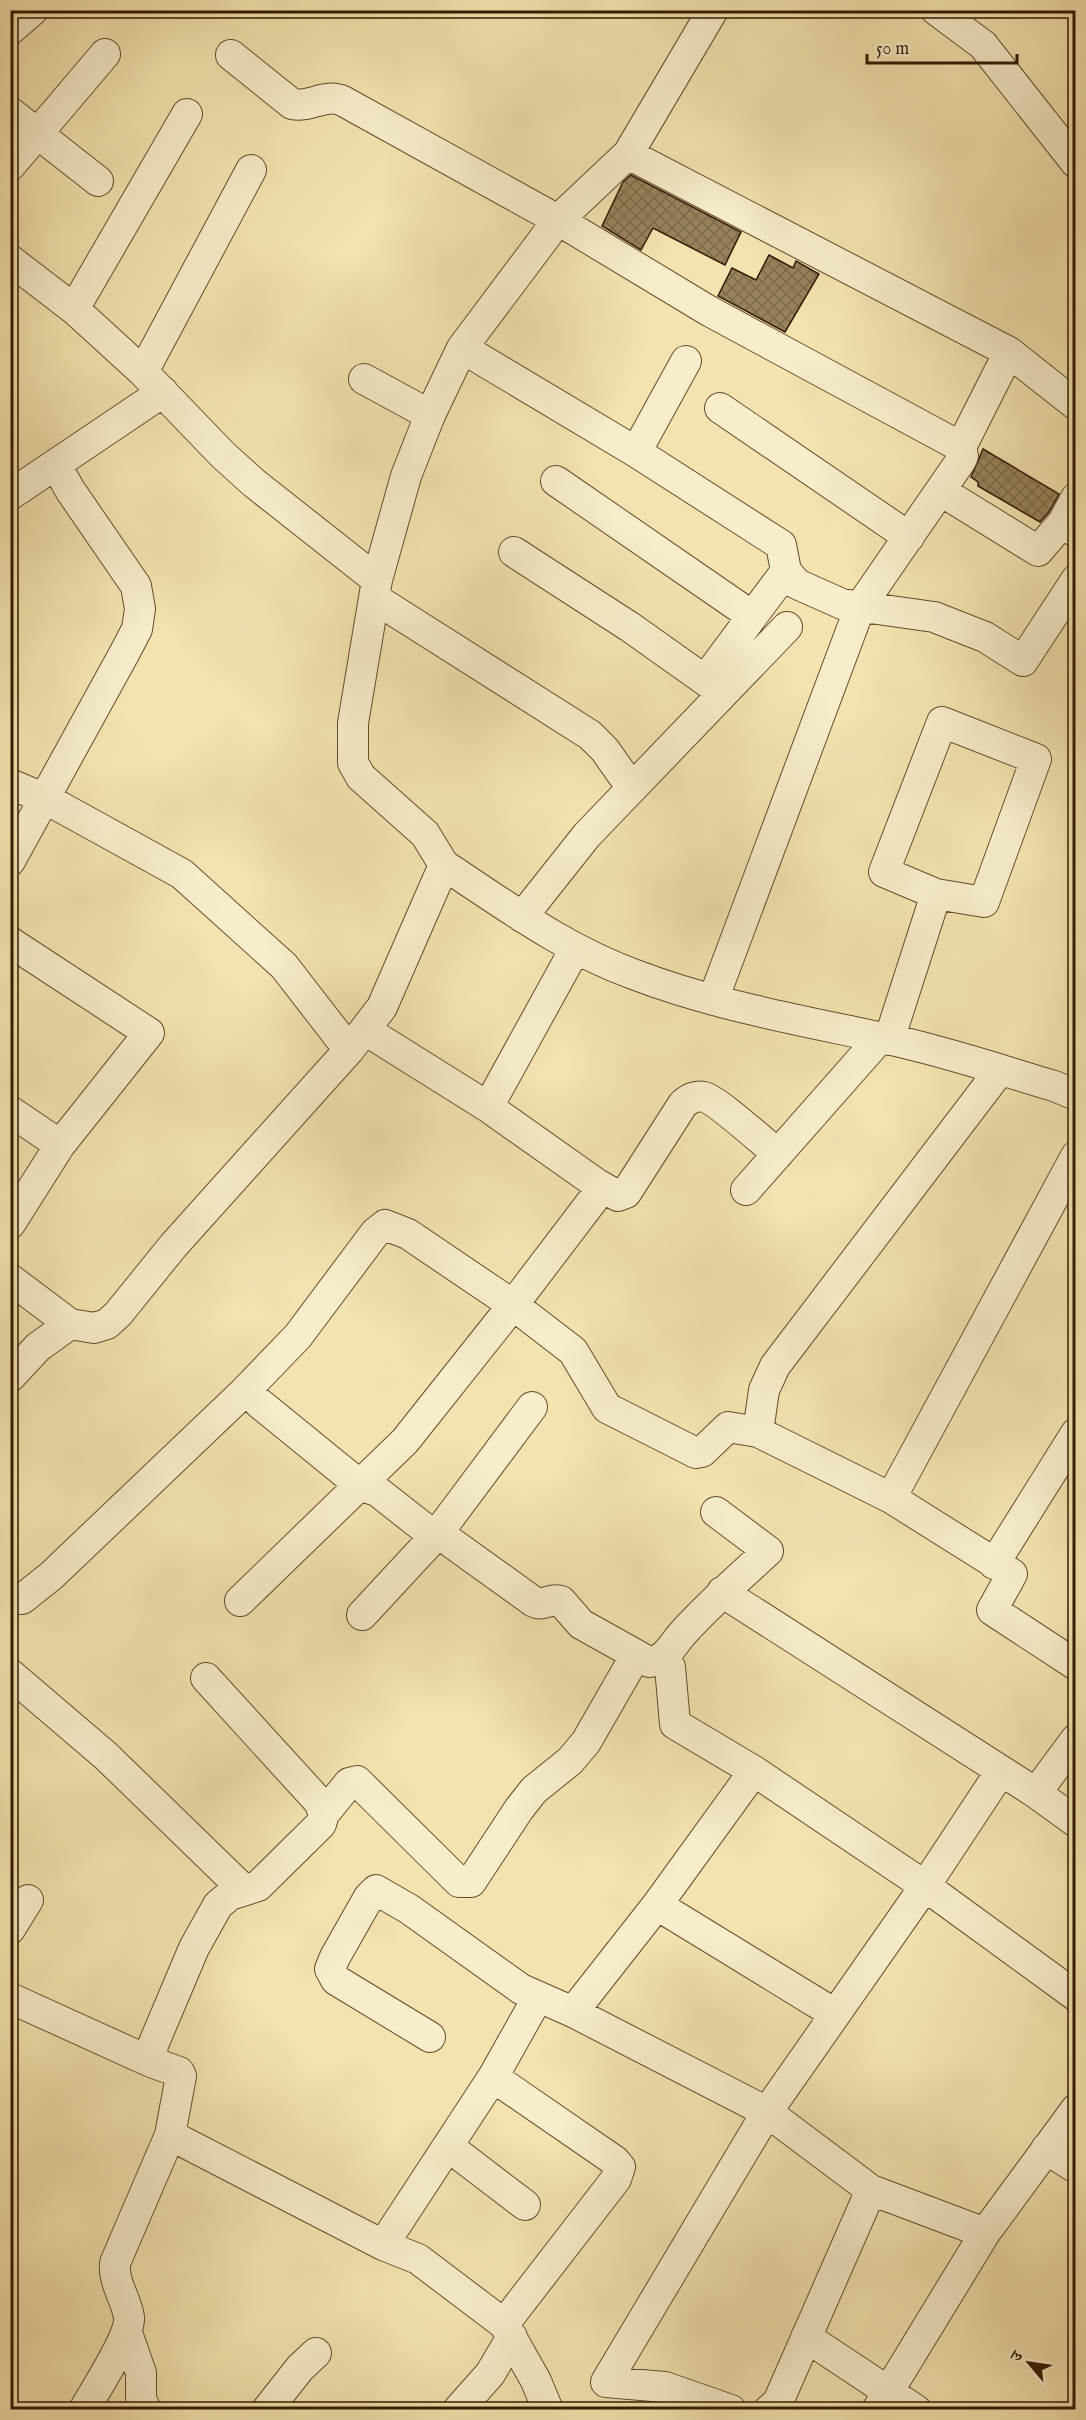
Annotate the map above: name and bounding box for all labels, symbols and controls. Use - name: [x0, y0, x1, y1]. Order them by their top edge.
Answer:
- scale bar: [867, 27, 1017, 65]
- text: 50 m: [876, 38, 909, 61]
- north arrow: [999, 2333, 1059, 2393]
- text: उ: [1006, 2347, 1029, 2366]

